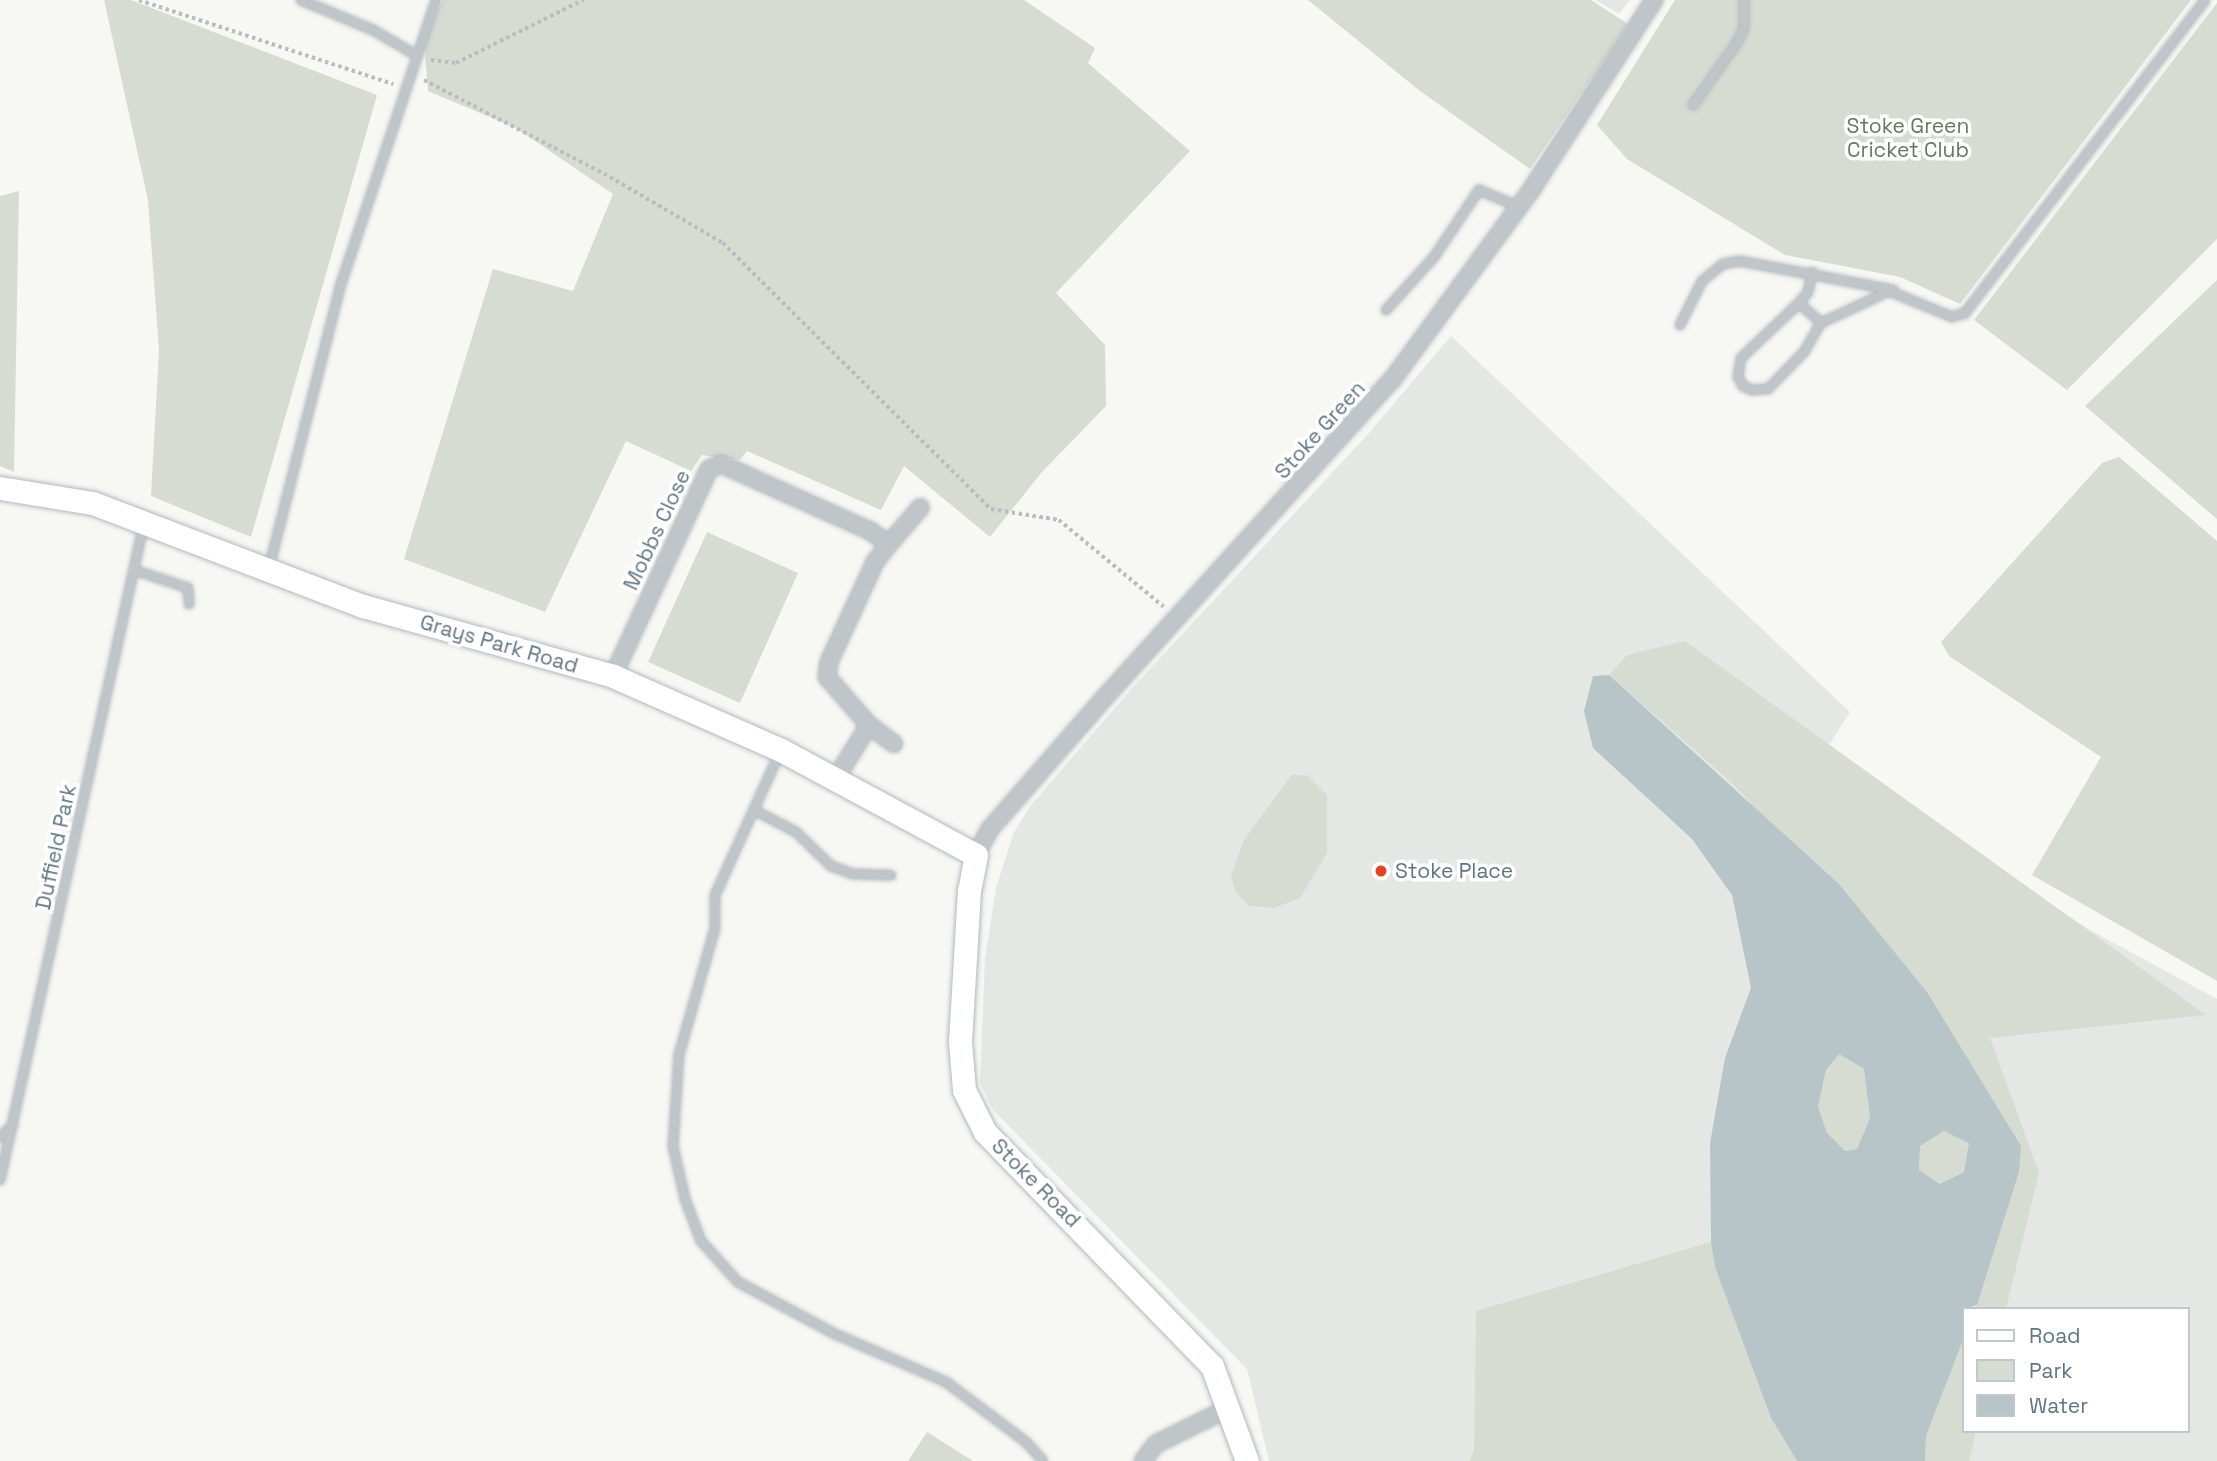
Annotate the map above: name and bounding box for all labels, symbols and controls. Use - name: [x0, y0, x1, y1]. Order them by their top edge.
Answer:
- park label: Stoke Green Cricket Club: [1847, 113, 1969, 163]
- street label: Stoke Green: [1270, 376, 1370, 484]
- street label: Mobbs Close: [618, 466, 696, 594]
- street label: Grays Park Road: [417, 609, 581, 679]
- street label: Duffield Park: [30, 782, 82, 912]
- place label: Stoke Place: [1395, 858, 1513, 884]
- marker: Stoke Place: [1373, 863, 1389, 879]
- street label: Stoke Road: [986, 1133, 1086, 1233]
- legend: [1962, 1307, 2189, 1433]
- text: Road: [2029, 1322, 2081, 1349]
- text: Park: [2029, 1357, 2073, 1384]
- text: Water: [2029, 1392, 2088, 1419]

